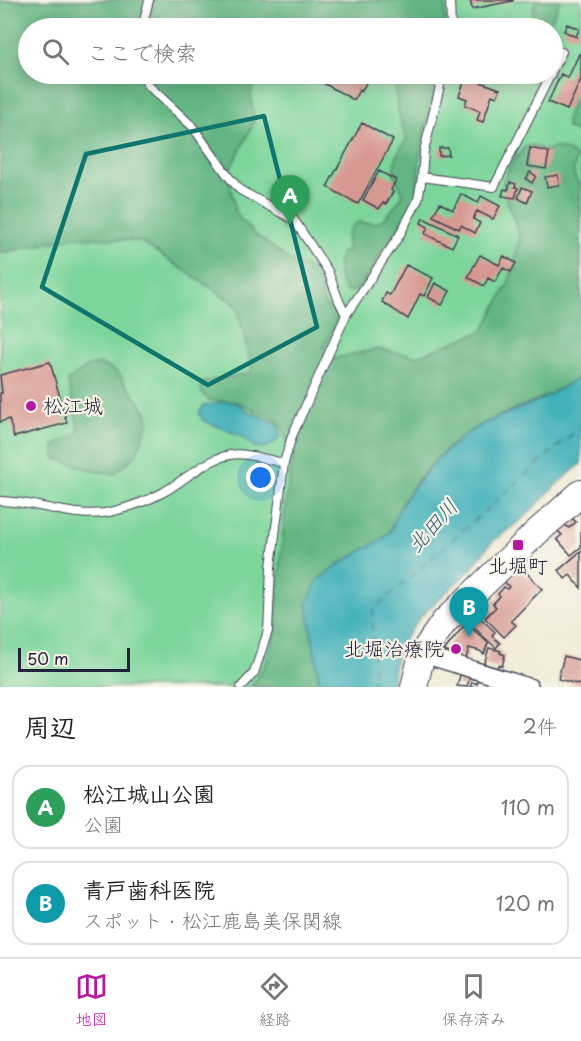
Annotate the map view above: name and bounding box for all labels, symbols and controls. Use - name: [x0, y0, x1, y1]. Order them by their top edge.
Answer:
- search box: [18, 18, 563, 84]
- icon: search: [39, 35, 72, 68]
- text: ここで検索: [87, 35, 197, 68]
- pin: A: [270, 176, 310, 225]
- place label: 松江城: [43, 390, 103, 420]
- marker: 松江城: [24, 399, 38, 413]
- your location: [246, 463, 275, 492]
- water label: 北田川: [399, 491, 464, 559]
- marker: 北堀町: [511, 538, 525, 552]
- place label: 北堀町: [488, 550, 548, 580]
- pin: B: [450, 588, 488, 637]
- place label: 北堀治療院: [344, 633, 444, 663]
- marker: 北堀治療院: [449, 642, 463, 656]
- scale bar: [18, 645, 130, 672]
- text: 50 m: [27, 646, 68, 670]
- text: 周辺: [24, 707, 76, 746]
- text: 2件: [523, 711, 557, 741]
- text: 松江城山公園: [83, 776, 215, 809]
- text: A: [38, 792, 53, 822]
- text: 110 m: [501, 792, 555, 822]
- text: 公園: [83, 809, 123, 839]
- text: 青戸歯科医院: [83, 872, 215, 905]
- text: B: [39, 888, 52, 918]
- text: 120 m: [496, 888, 555, 918]
- text: スポット · 松江鹿島美保関線: [83, 905, 342, 935]
- tab: 地図: [75, 970, 108, 1030]
- tab: 経路: [258, 970, 291, 1030]
- tab: 保存済み: [442, 970, 506, 1030]

